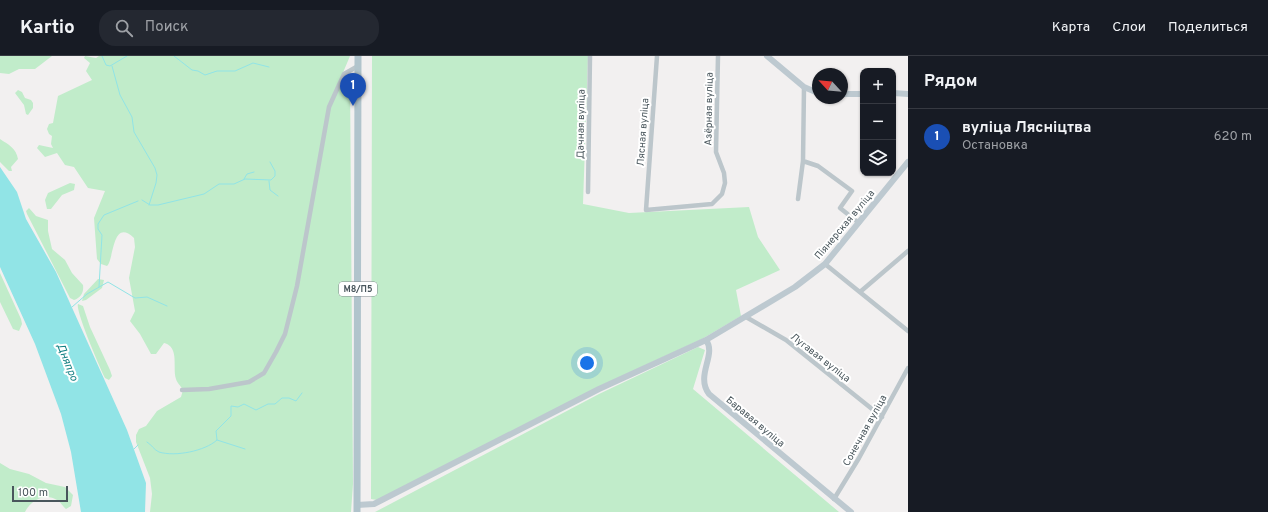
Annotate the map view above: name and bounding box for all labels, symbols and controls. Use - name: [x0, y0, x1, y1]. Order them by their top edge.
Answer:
- search box: [99, 10, 379, 46]
- text: Kartio: [20, 16, 75, 40]
- icon: search: [113, 17, 135, 39]
- text: Поиск: [145, 18, 189, 37]
- text: Карта: [1052, 19, 1090, 36]
- text: Слои: [1112, 19, 1146, 36]
- text: Поделиться: [1168, 19, 1248, 36]
- north arrow: [812, 68, 848, 104]
- map controls: [860, 68, 896, 176]
- button: +: [860, 68, 896, 104]
- text: Рядом: [924, 71, 977, 93]
- street label: Азёрная вуліца: [702, 72, 717, 146]
- pin: 1: [340, 73, 366, 106]
- street label: Дачная вуліца: [574, 89, 589, 159]
- street label: Лясная вуліца: [635, 98, 652, 167]
- button: −: [860, 104, 896, 140]
- text: вуліца Лясніцтва: [962, 119, 1091, 138]
- text: 1: [934, 129, 940, 145]
- text: 620 m: [1214, 129, 1252, 145]
- text: Остановка: [962, 138, 1028, 154]
- button: layers: [860, 140, 896, 176]
- street label: Піянерская вуліца: [812, 187, 878, 262]
- road number: М8/П5: [339, 282, 377, 296]
- street label: Лугавая вуліца: [788, 331, 853, 386]
- water label: Дняпро: [53, 342, 81, 383]
- your location: [577, 353, 597, 373]
- street label: Сонечная вуліца: [840, 393, 890, 469]
- street label: Баравая вуліца: [723, 394, 787, 451]
- scale bar: [12, 484, 68, 503]
- text: 100 m: [18, 486, 48, 500]

